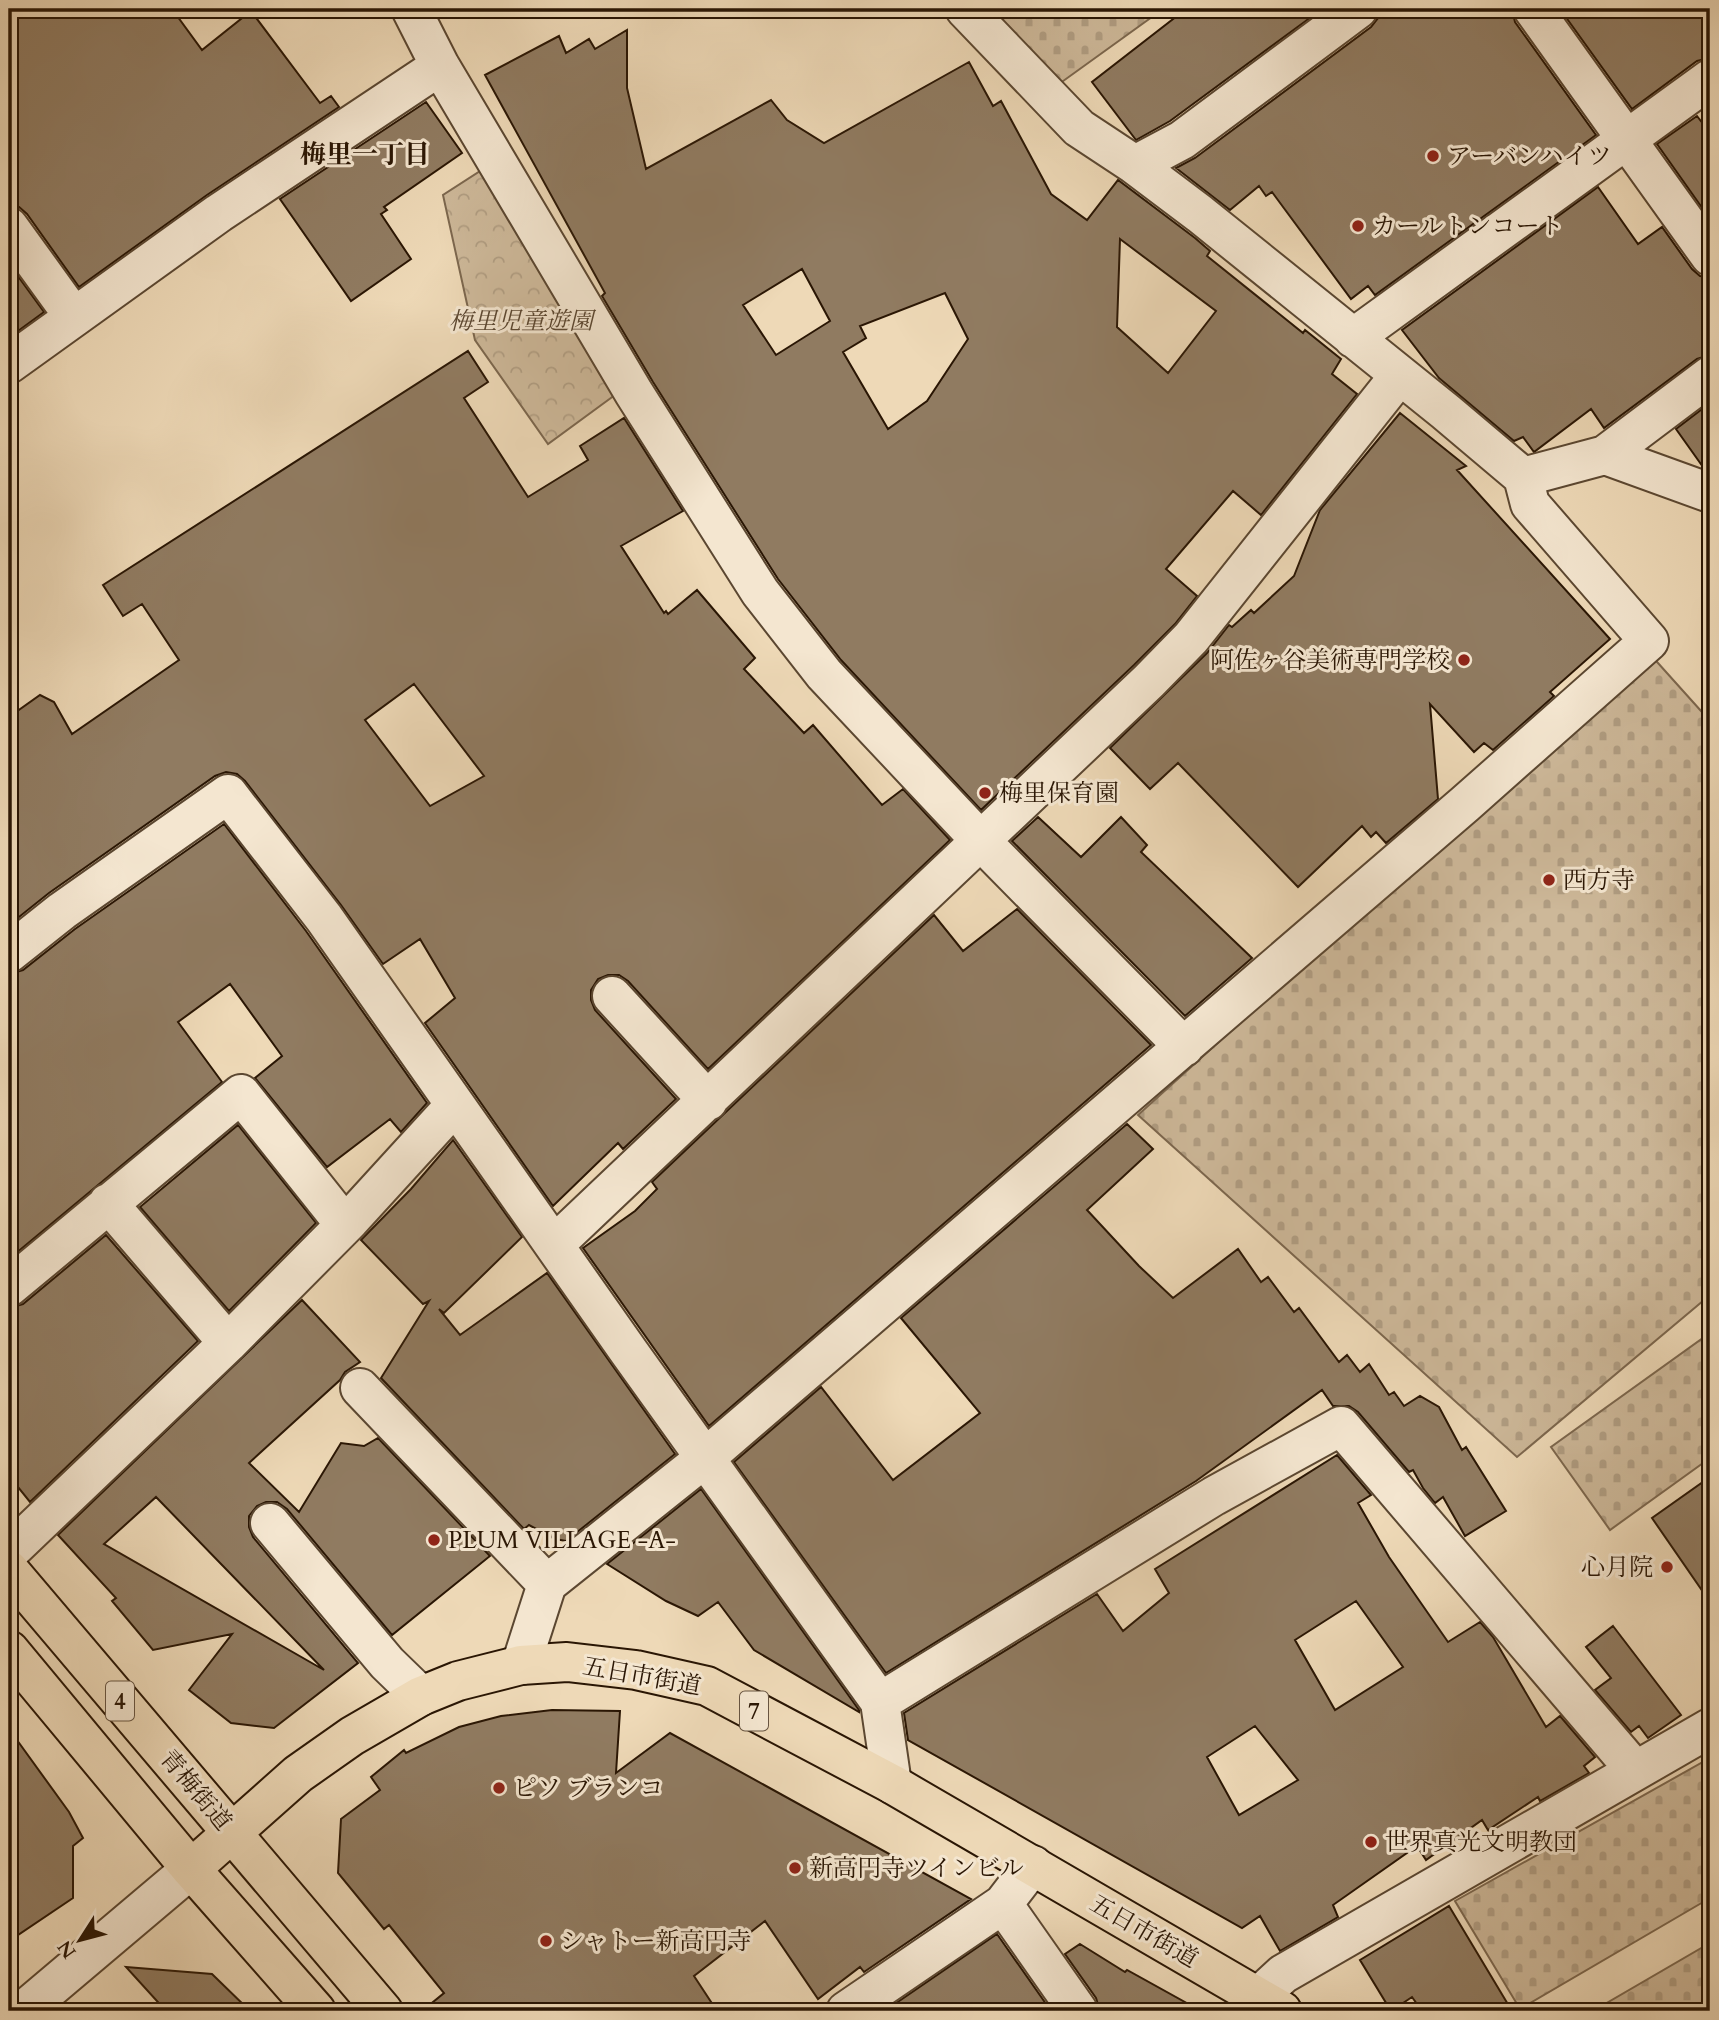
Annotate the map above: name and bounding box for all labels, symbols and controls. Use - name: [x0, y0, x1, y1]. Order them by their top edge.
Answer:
- district label: 梅里一丁目: [300, 137, 430, 172]
- place label: アーバンハイツ: [1447, 140, 1611, 173]
- marker: アーバンハイツ: [1425, 148, 1441, 164]
- place label: カールトンコート: [1372, 210, 1564, 243]
- marker: カールトンコート: [1350, 218, 1366, 234]
- park label: 梅里児童遊園: [449, 305, 597, 338]
- place label: 阿佐ヶ谷美術専門学校: [1210, 644, 1450, 677]
- marker: 阿佐ヶ谷美術専門学校: [1456, 652, 1472, 668]
- place label: 梅里保育園: [999, 777, 1119, 810]
- marker: 梅里保育園: [977, 785, 993, 801]
- place label: 西方寺: [1563, 864, 1635, 897]
- marker: 西方寺: [1541, 872, 1557, 888]
- place label: PLUM VILLAGE -A-: [448, 1524, 676, 1557]
- marker: PLUM VILLAGE -A-: [426, 1532, 442, 1548]
- place label: 心月院: [1581, 1551, 1653, 1584]
- marker: 心月院: [1659, 1559, 1675, 1575]
- street label: 五日市街道: [580, 1650, 704, 1703]
- road number: 4: [106, 1682, 134, 1720]
- road number: 7: [740, 1692, 768, 1730]
- street label: 青梅街道: [152, 1743, 239, 1838]
- place label: ピソ ブランコ: [513, 1772, 663, 1805]
- marker: ピソ ブランコ: [491, 1780, 507, 1796]
- place label: 世界真光文明教団: [1385, 1826, 1577, 1859]
- marker: 世界真光文明教団: [1363, 1834, 1379, 1850]
- place label: 新高円寺ツインビル: [809, 1852, 1024, 1885]
- marker: 新高円寺ツインビル: [787, 1860, 803, 1876]
- street label: 五日市街道: [1084, 1887, 1204, 1976]
- north arrow: [46, 1904, 116, 1974]
- place label: シャトー新高円寺: [560, 1925, 752, 1958]
- marker: シャトー新高円寺: [538, 1933, 554, 1949]
- text: N: [51, 1935, 82, 1964]

